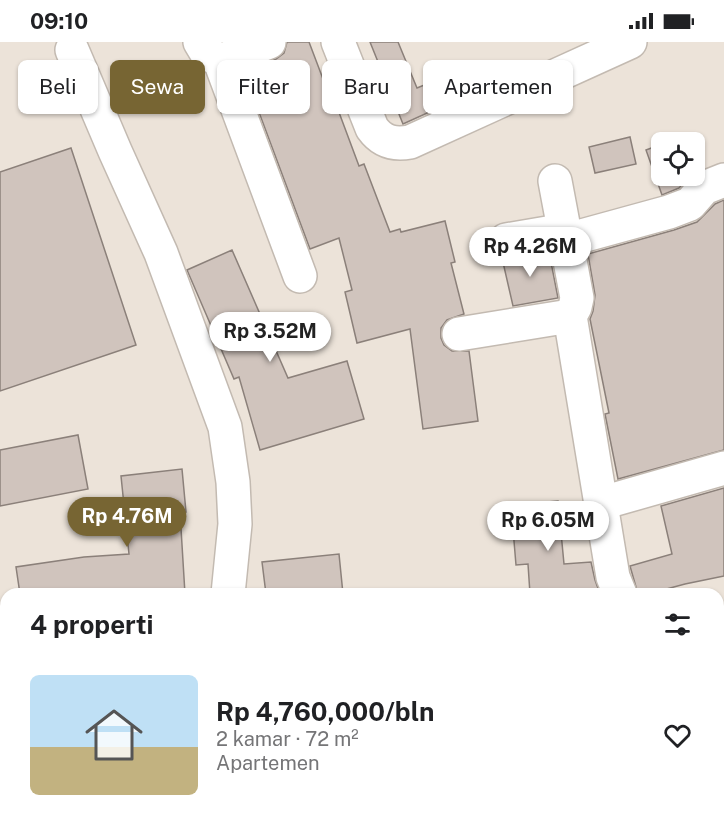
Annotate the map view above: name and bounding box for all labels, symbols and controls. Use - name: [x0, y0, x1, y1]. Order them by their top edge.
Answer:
- text: 09:10: [30, 8, 88, 34]
- chip: Beli: [18, 60, 98, 114]
- chip: Sewa: [110, 60, 205, 114]
- chip: Filter: [217, 60, 310, 114]
- chip: Baru: [322, 60, 411, 114]
- chip: Apartemen: [423, 60, 573, 114]
- map controls: [651, 132, 705, 186]
- button: locate: [651, 132, 705, 186]
- pin: Rp 4.26M: [468, 227, 592, 278]
- text: Rp 4.26M: [483, 234, 577, 258]
- pin: Rp 3.52M: [208, 312, 332, 363]
- text: Rp 3.52M: [223, 319, 317, 343]
- pin: Rp 4.76M: [65, 497, 189, 548]
- pin: Rp 6.05M: [486, 501, 610, 552]
- text: Rp 4.76M: [81, 504, 173, 528]
- text: Rp 6.05M: [501, 508, 595, 532]
- icon: filters: [661, 608, 694, 641]
- text: 4 properti: [30, 609, 153, 640]
- text: Rp 4,760,000/bln: [216, 696, 434, 727]
- icon: home: [78, 699, 150, 771]
- icon: heart: [661, 719, 694, 752]
- text: 2 kamar · 72 m²: [216, 727, 359, 751]
- text: Apartemen: [216, 751, 320, 775]

